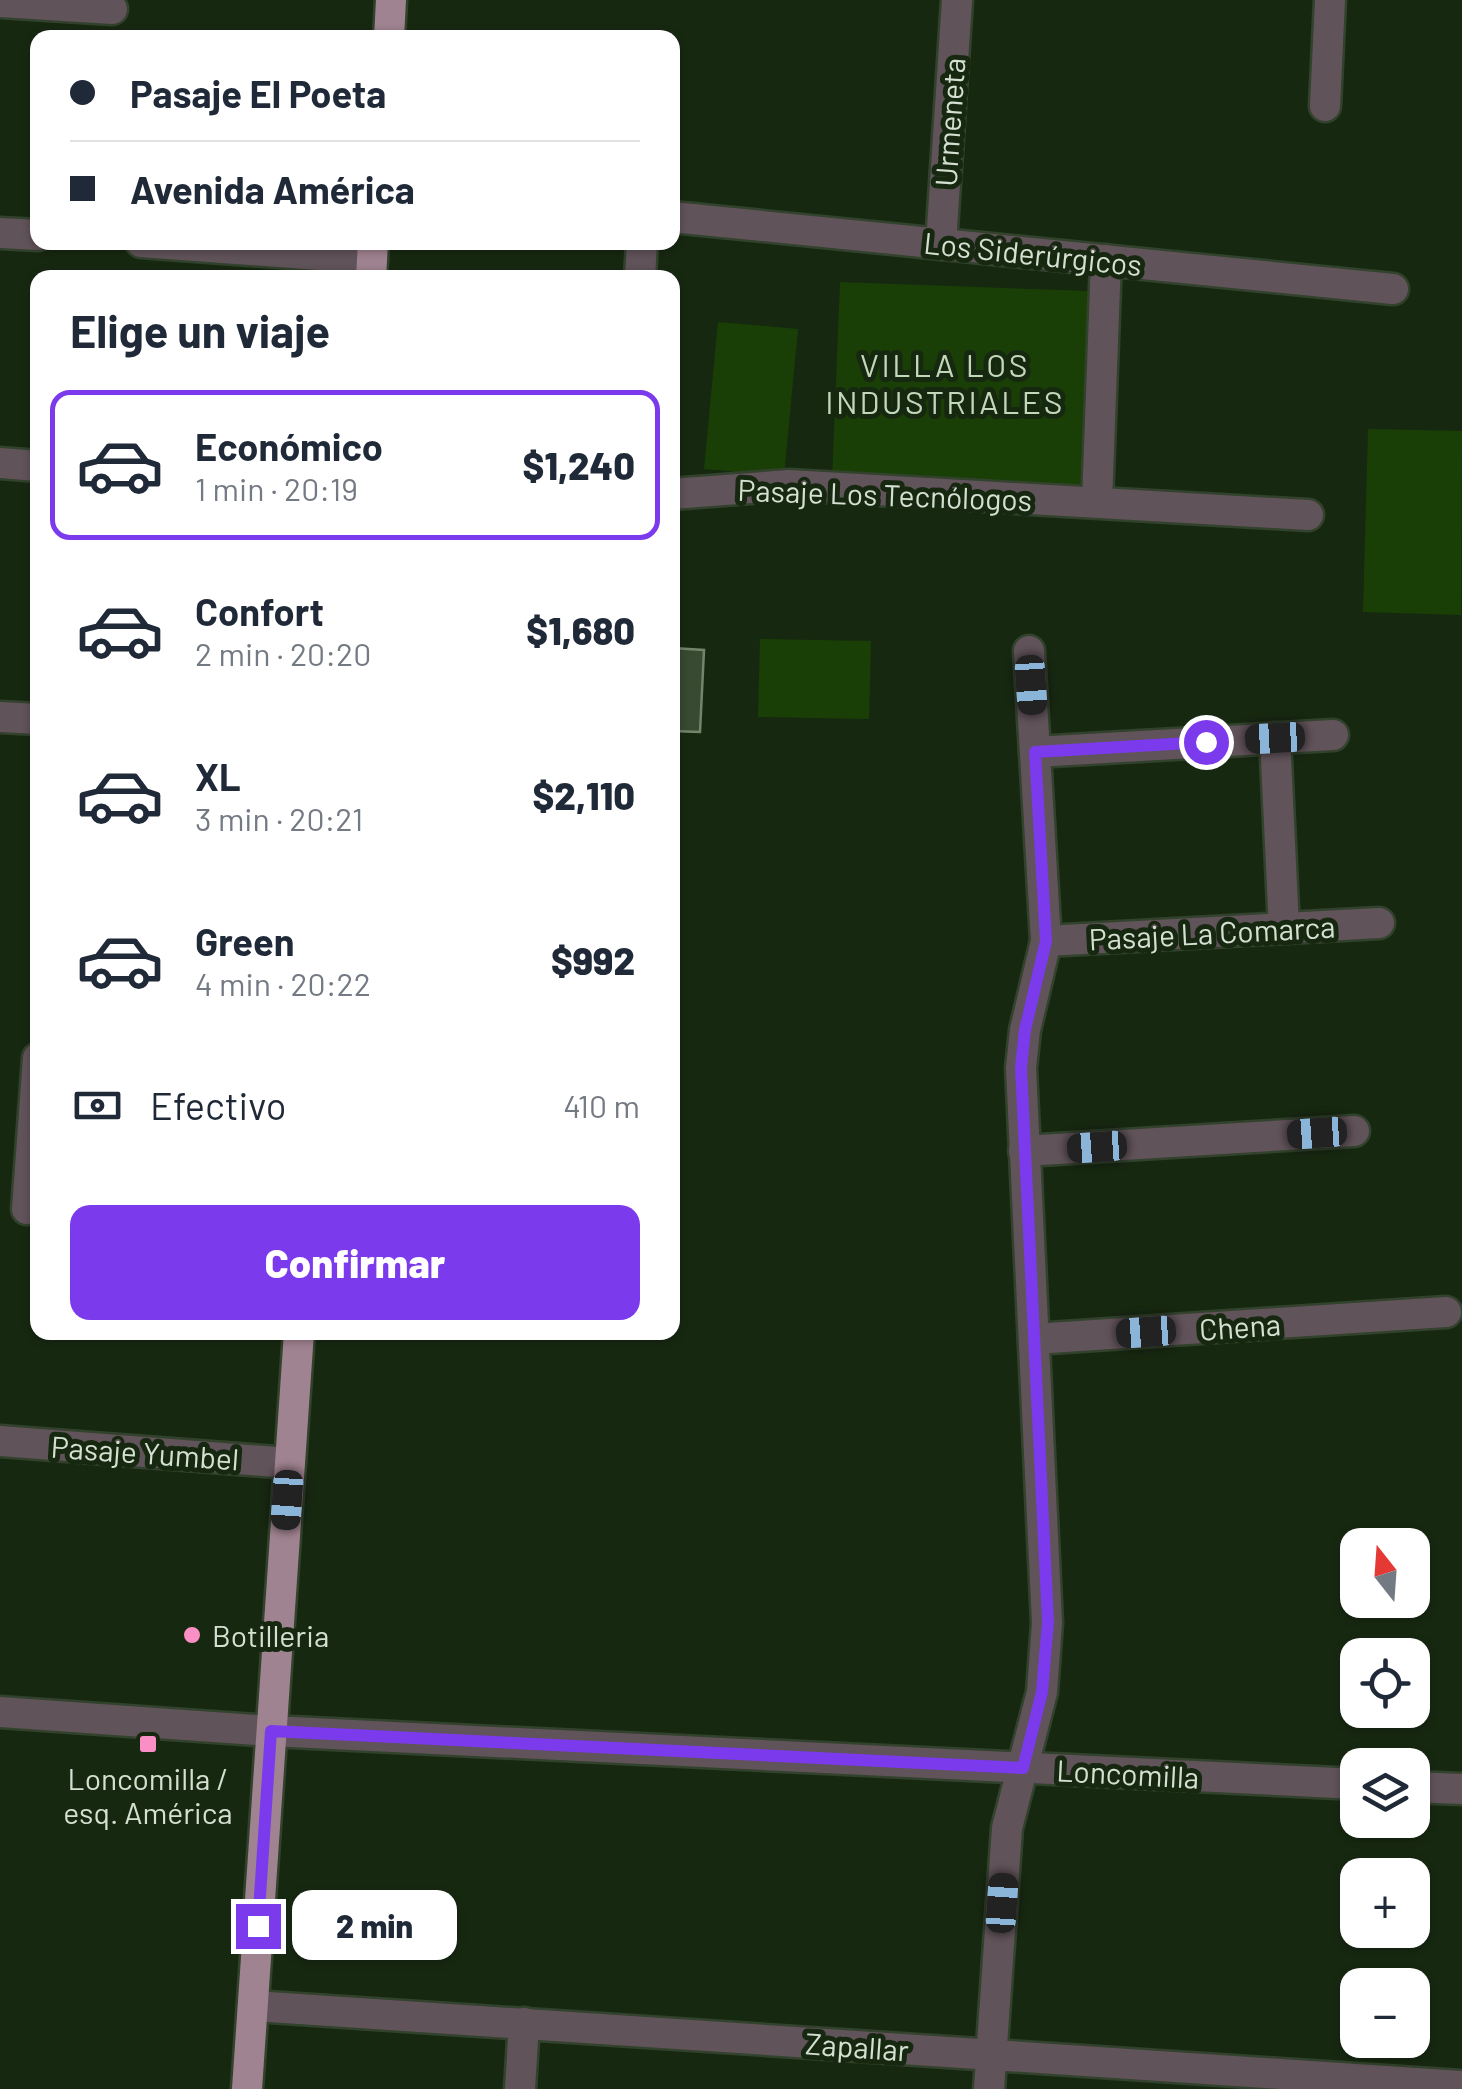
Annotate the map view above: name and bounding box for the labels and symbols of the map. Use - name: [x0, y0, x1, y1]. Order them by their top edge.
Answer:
- street label: Urmeneta: [927, 56, 971, 188]
- street label: Los Siderúrgicos: [922, 224, 1144, 282]
- district label: VILLA LOS INDUSTRIALES: [825, 345, 1065, 420]
- street label: Pasaje Los Tecnólogos: [737, 471, 1033, 517]
- car: [1014, 654, 1048, 716]
- route start: [1184, 720, 1229, 765]
- car: [1244, 721, 1306, 755]
- street label: Pasaje La Comarca: [1088, 908, 1336, 956]
- car: [1286, 1116, 1348, 1150]
- car: [1066, 1130, 1128, 1164]
- street label: Chena: [1198, 1305, 1282, 1347]
- car: [1115, 1315, 1177, 1349]
- street label: Pasaje Yumbel: [50, 1427, 240, 1477]
- car: [270, 1469, 304, 1531]
- north arrow: [1340, 1528, 1430, 1618]
- place label: Botilleria: [212, 1617, 329, 1653]
- marker: Botilleria: [181, 1624, 203, 1646]
- marker: Loncomilla / esq. América: [137, 1733, 159, 1755]
- street label: Loncomilla: [1056, 1751, 1200, 1795]
- place label: Loncomilla / esq. América: [63, 1760, 233, 1830]
- car: [985, 1872, 1019, 1934]
- callout: 2 min: [293, 1891, 458, 1961]
- route end: [236, 1904, 281, 1949]
- street label: Zapallar: [804, 2024, 910, 2068]

